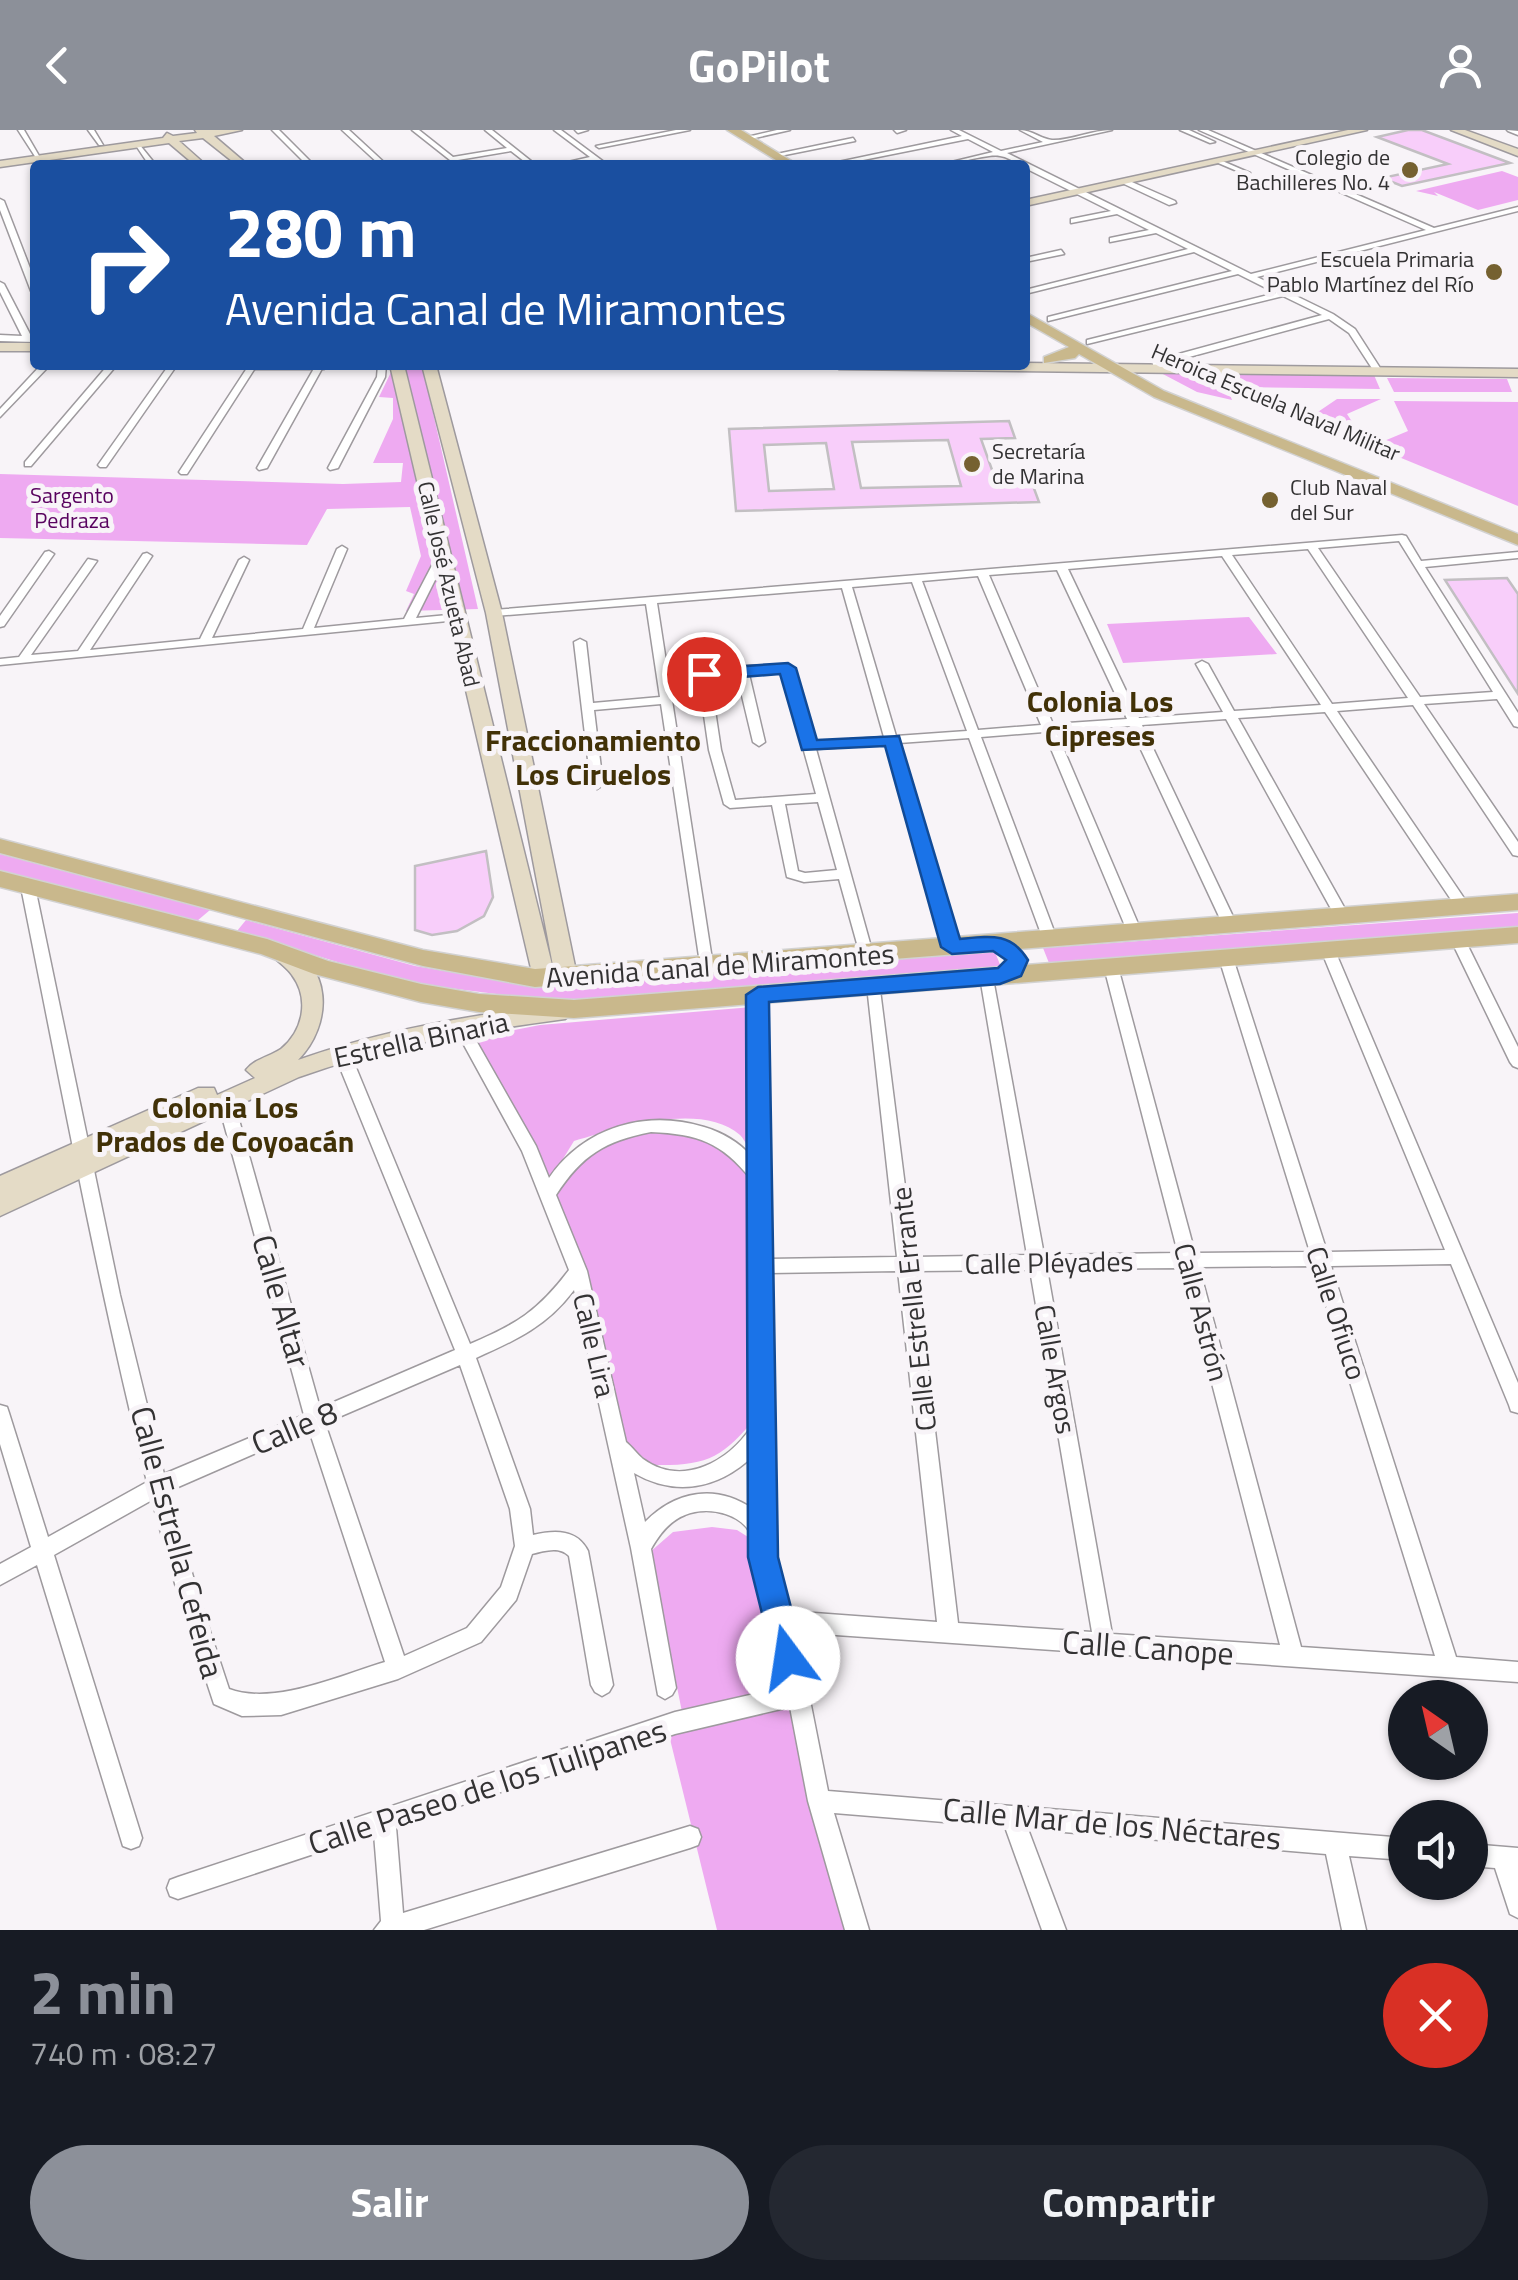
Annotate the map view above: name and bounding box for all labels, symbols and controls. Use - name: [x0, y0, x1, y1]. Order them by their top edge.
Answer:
- text: GoPilot: [688, 31, 830, 99]
- icon: back: [30, 38, 85, 93]
- icon: person: [1433, 38, 1488, 93]
- place label: Colegio de Bachilleres No. 4: [1236, 140, 1390, 199]
- marker: Colegio de Bachilleres No. 4: [1399, 159, 1421, 181]
- text: 280 m: [225, 178, 417, 284]
- icon: right: [60, 200, 190, 330]
- place label: Escuela Primaria Pablo Martínez del Río: [1267, 242, 1474, 301]
- marker: Escuela Primaria Pablo Martínez del Río: [1483, 261, 1505, 283]
- text: Avenida Canal de Miramontes: [225, 274, 786, 342]
- street label: Heroica Escuela Naval Militar: [1146, 334, 1406, 470]
- place label: Secretaría de Marina: [992, 434, 1085, 493]
- marker: Secretaría de Marina: [961, 453, 983, 475]
- place label: Club Naval del Sur: [1290, 470, 1387, 529]
- park label: Sargento Pedraza: [30, 478, 114, 537]
- street label: Calle José Azueta Abad: [409, 478, 489, 690]
- marker: Club Naval del Sur: [1259, 489, 1281, 511]
- pin: [662, 632, 747, 717]
- icon: arrive: [677, 647, 732, 702]
- district label: Colonia Los Cipreses: [1027, 678, 1173, 758]
- district label: Fraccionamiento Los Ciruelos: [485, 717, 701, 797]
- street label: Avenida Canal de Miramontes: [544, 931, 896, 999]
- street label: Estrella Binaria: [330, 1000, 512, 1078]
- district label: Colonia Los Prados de Coyoacán: [96, 1084, 354, 1164]
- street label: Calle Estrella Errante: [879, 1185, 947, 1433]
- street label: Calle Altar: [240, 1229, 324, 1373]
- street label: Calle Astrón: [1163, 1238, 1241, 1386]
- street label: Calle Pléyades: [964, 1239, 1134, 1285]
- street label: Calle Ofiuco: [1295, 1241, 1379, 1385]
- street label: Calle Lira: [562, 1289, 628, 1401]
- street label: Calle Argos: [1023, 1301, 1089, 1437]
- street label: Calle 8: [243, 1387, 345, 1467]
- street label: Calle Estrella Cefeida: [119, 1401, 237, 1683]
- position arrow: [736, 1606, 840, 1710]
- street label: Calle Canope: [1061, 1617, 1235, 1677]
- north arrow: [1388, 1680, 1488, 1780]
- map controls: [1388, 1680, 1488, 1900]
- street label: Calle Paseo de los Tulipanes: [302, 1705, 672, 1867]
- street label: Calle Mar de los Néctares: [941, 1784, 1283, 1862]
- button: sound: [1388, 1800, 1488, 1900]
- text: 2 min: [30, 1946, 176, 2037]
- button: close: [1383, 1963, 1488, 2068]
- text: 740 m · 08:27: [30, 2029, 217, 2077]
- button: Salir: [30, 2145, 749, 2260]
- button: Compartir: [769, 2145, 1488, 2260]

